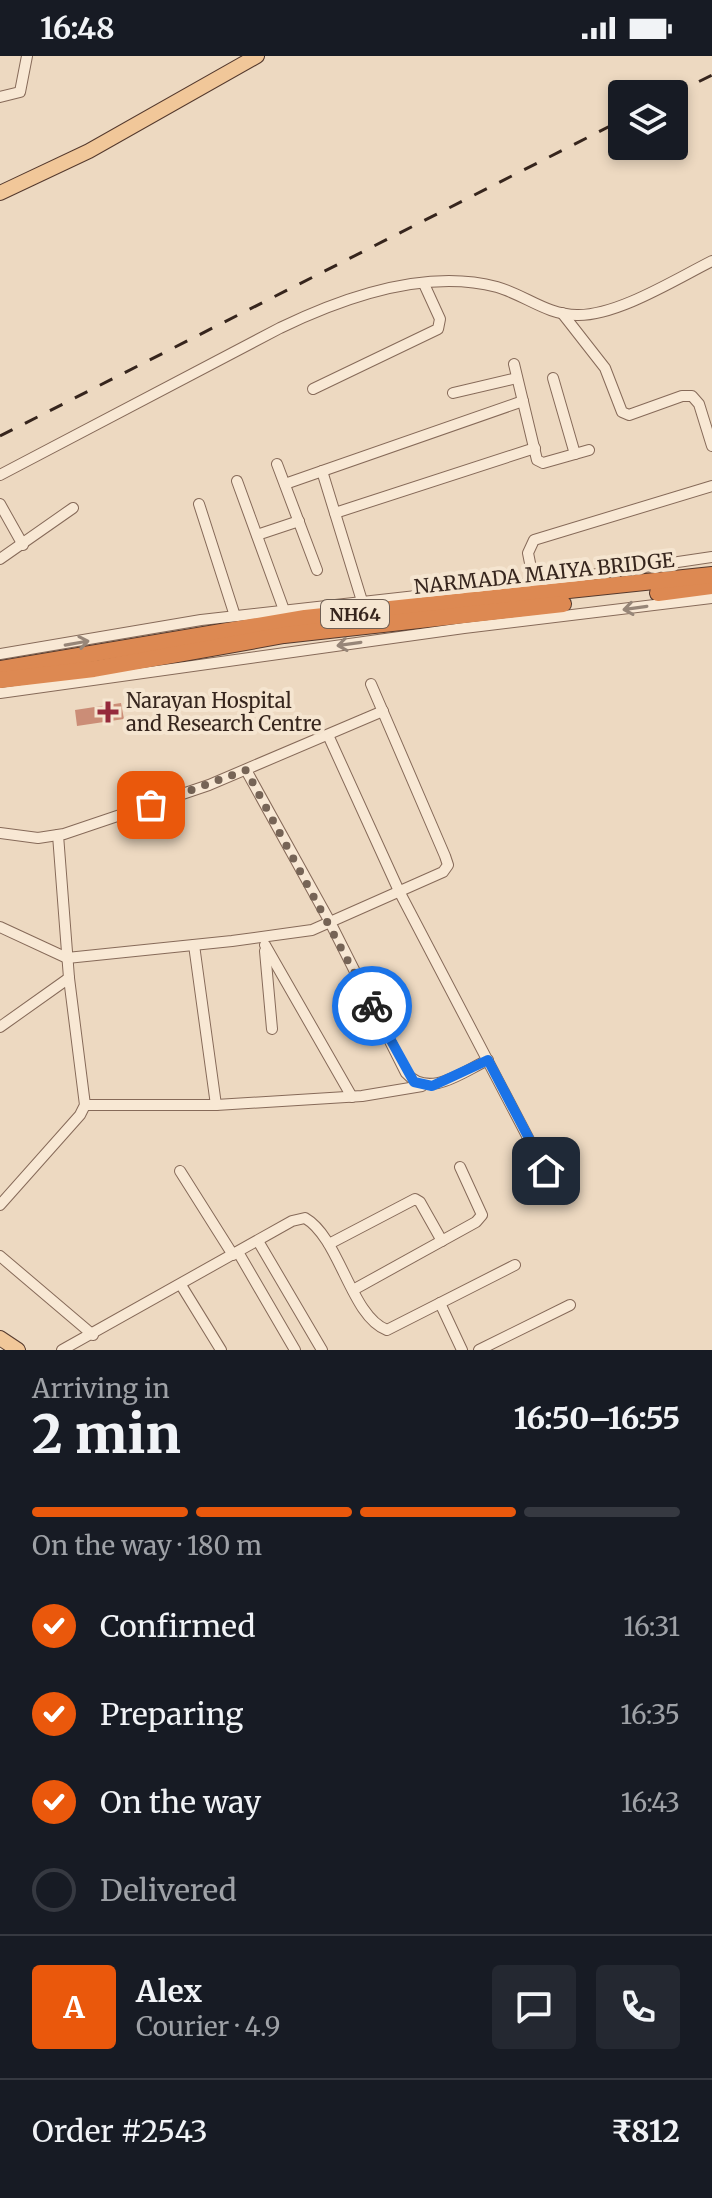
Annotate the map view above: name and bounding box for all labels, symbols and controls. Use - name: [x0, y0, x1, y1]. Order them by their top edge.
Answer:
- text: 16:48: [40, 9, 115, 47]
- map controls: [608, 80, 688, 160]
- button: layers: [608, 80, 688, 160]
- street label: NARMADA MAIYA BRIDGE: [413, 547, 676, 599]
- road number: NH64: [321, 600, 389, 628]
- one-way arrow: [623, 601, 648, 616]
- one-way arrow: [64, 634, 89, 649]
- one-way arrow: [337, 637, 362, 652]
- place label: Narayan Hospital and Research Centre: [126, 688, 321, 736]
- marker: Narayan Hospital and Research Centre: [97, 701, 119, 723]
- pin: [117, 771, 185, 839]
- icon: bag: [129, 783, 173, 827]
- courier: [332, 966, 412, 1046]
- icon: bike: [350, 984, 394, 1028]
- pin: [512, 1137, 580, 1205]
- icon: home: [524, 1149, 568, 1193]
- text: Arriving in: [32, 1372, 170, 1405]
- text: 16:50–16:55: [514, 1399, 680, 1437]
- text: 2 min: [32, 1402, 181, 1467]
- text: On the way · 180 m: [32, 1529, 262, 1562]
- icon: check: [32, 1604, 76, 1648]
- text: Confirmed: [100, 1607, 255, 1645]
- text: 16:31: [623, 1610, 680, 1643]
- icon: check: [32, 1692, 76, 1736]
- text: Preparing: [100, 1695, 243, 1733]
- text: 16:35: [620, 1698, 680, 1731]
- icon: check: [32, 1780, 76, 1824]
- text: On the way: [100, 1783, 261, 1821]
- text: 16:43: [621, 1786, 680, 1819]
- text: Delivered: [100, 1871, 237, 1909]
- button: chat: [492, 1965, 576, 2049]
- button: phone: [596, 1965, 680, 2049]
- text: Alex: [136, 1972, 202, 2010]
- text: A: [63, 1988, 85, 2026]
- text: Courier · 4.9: [136, 2010, 280, 2043]
- text: Order #2543: [32, 2112, 208, 2150]
- text: ₹812: [611, 2112, 680, 2150]

